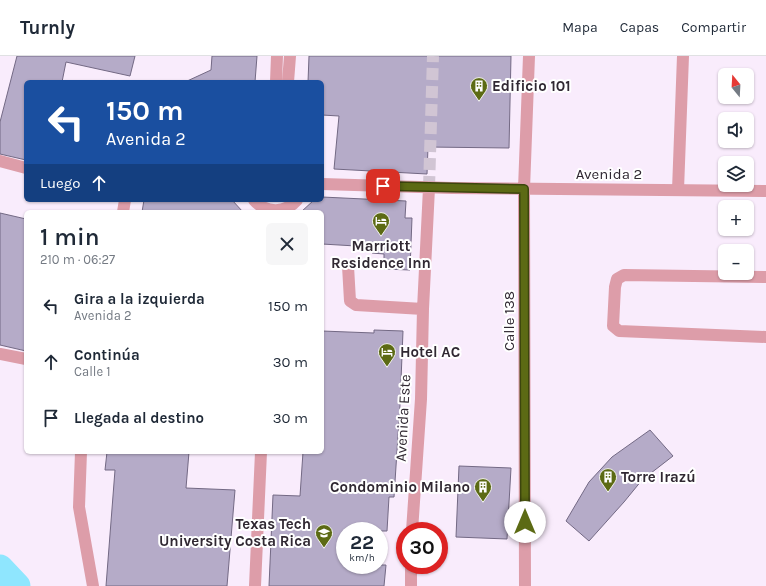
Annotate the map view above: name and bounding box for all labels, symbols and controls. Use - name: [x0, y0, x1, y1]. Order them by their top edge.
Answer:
- text: Turnly: [20, 17, 75, 39]
- text: Mapa: [562, 19, 598, 36]
- text: Capas: [620, 19, 659, 36]
- text: Compartir: [681, 19, 746, 36]
- north arrow: [718, 68, 754, 104]
- map controls: [718, 68, 754, 280]
- building icon: Edificio 101: [469, 76, 489, 101]
- place label: Edificio 101: [492, 77, 571, 95]
- text: 150 m: [106, 94, 184, 127]
- icon: left: [40, 96, 92, 148]
- button: sound: [718, 112, 754, 148]
- text: Avenida 2: [106, 128, 186, 150]
- button: layers: [718, 156, 754, 192]
- street label: Avenida 2: [576, 165, 642, 183]
- pin: [366, 169, 400, 203]
- icon: ahead: [88, 172, 110, 194]
- text: Luego: [40, 174, 80, 192]
- icon: arrive: [372, 175, 394, 197]
- button: +: [718, 200, 754, 236]
- hotel icon: Marriott Residence Inn: [371, 211, 391, 236]
- text: 1 min: [40, 223, 100, 251]
- button: close: [266, 223, 308, 265]
- place label: Marriott Residence Inn: [331, 237, 431, 272]
- button: −: [718, 244, 754, 280]
- text: 210 m · 06:27: [40, 252, 115, 267]
- text: Gira a la izquierda: [74, 290, 205, 308]
- street label: Calle 138: [500, 291, 518, 351]
- icon: left: [40, 295, 62, 317]
- text: 150 m: [268, 297, 308, 315]
- text: Avenida 2: [74, 308, 132, 323]
- hotel icon: Hotel AC: [377, 342, 397, 367]
- place label: Hotel AC: [400, 343, 460, 361]
- text: Continúa: [74, 346, 140, 364]
- icon: ahead: [40, 351, 62, 373]
- text: 30 m: [273, 353, 308, 371]
- text: Calle 1: [74, 364, 110, 379]
- street label: Avenida Este: [392, 374, 414, 462]
- icon: arrive: [40, 407, 62, 429]
- text: Llegada al destino: [74, 409, 204, 427]
- text: 30 m: [273, 409, 308, 427]
- building icon: Torre Irazú: [598, 467, 618, 492]
- place label: Torre Irazú: [621, 468, 696, 486]
- building icon: Condominio Milano: [473, 477, 493, 502]
- place label: Condominio Milano: [330, 478, 470, 496]
- position arrow: [504, 501, 546, 543]
- place label: Texas Tech University Costa Rica: [159, 515, 311, 550]
- speed limit sign: 30: [396, 522, 448, 574]
- school or university icon: Texas Tech University Costa Rica: [314, 523, 334, 548]
- text: 22: [350, 531, 374, 554]
- text: km/h: [349, 552, 375, 564]

